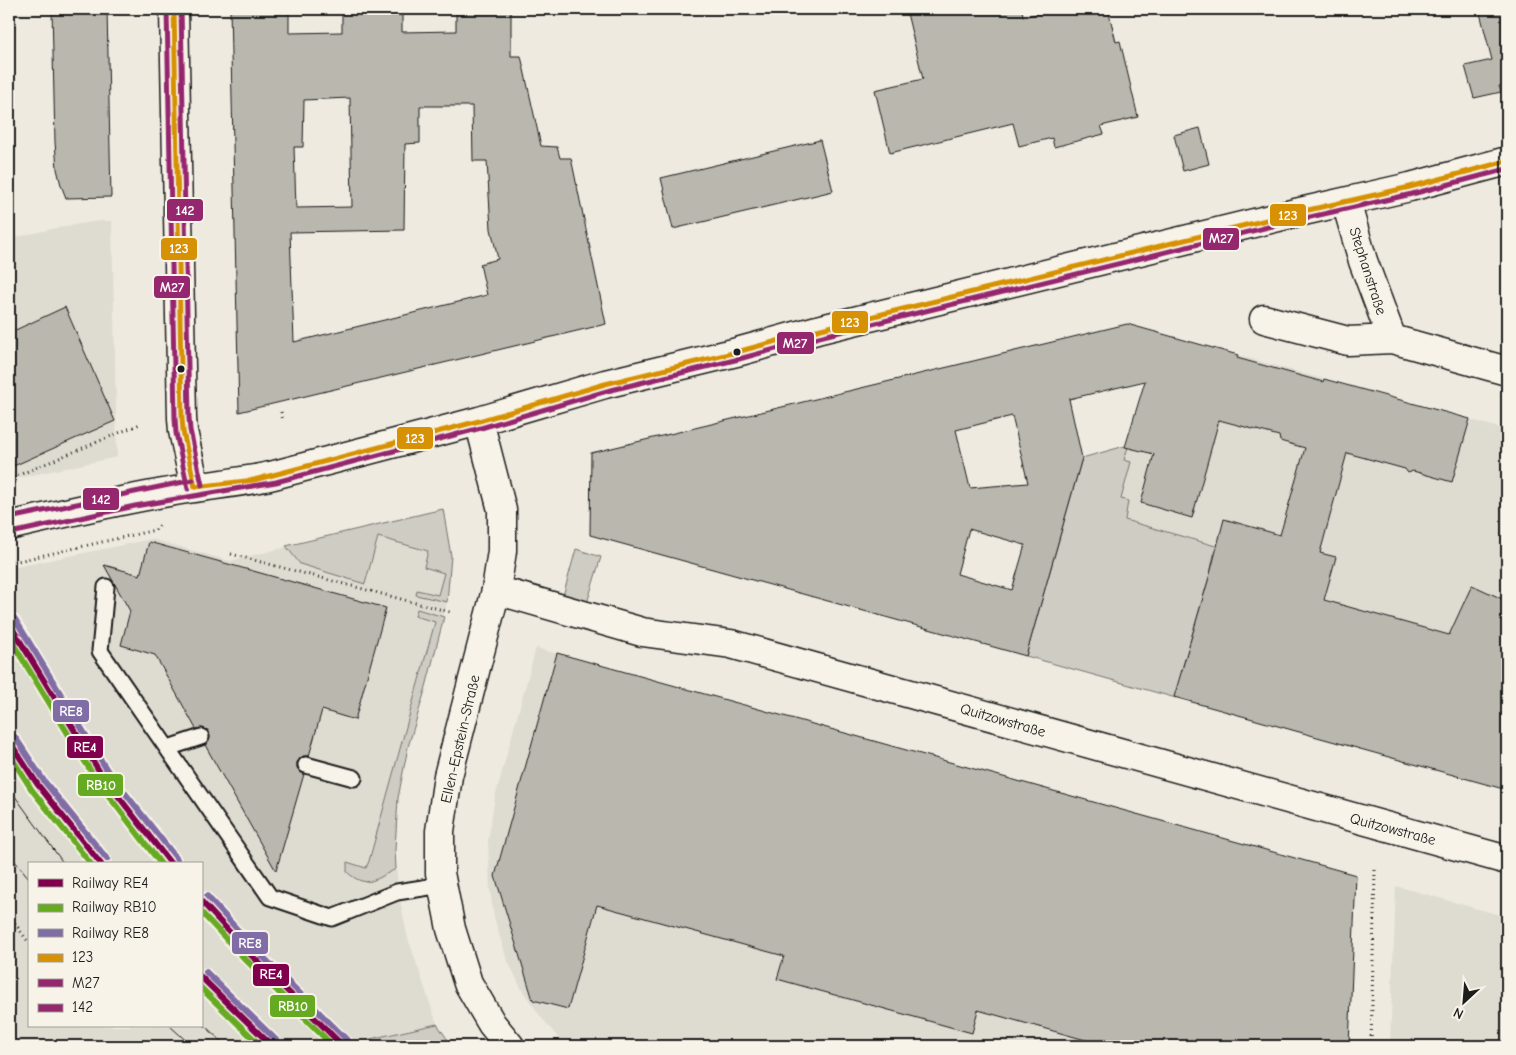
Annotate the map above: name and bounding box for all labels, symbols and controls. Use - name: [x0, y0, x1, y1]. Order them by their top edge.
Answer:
- line badge: 142: [166, 198, 204, 222]
- text: 142: [176, 202, 194, 219]
- line badge: 123: [1269, 203, 1307, 227]
- text: 123: [1278, 207, 1298, 224]
- street label: Stephanstraße: [1345, 225, 1391, 318]
- line badge: M27: [1202, 227, 1240, 251]
- text: M27: [1209, 230, 1234, 247]
- line badge: 123: [160, 237, 198, 261]
- text: 123: [169, 240, 189, 257]
- line badge: M27: [153, 275, 191, 299]
- text: M27: [160, 279, 185, 296]
- line badge: 123: [831, 310, 869, 334]
- text: 123: [840, 314, 860, 331]
- line badge: M27: [776, 331, 815, 355]
- text: M27: [783, 335, 808, 352]
- unlabelled marker: [732, 347, 742, 357]
- unlabelled marker: [176, 364, 186, 374]
- line badge: 123: [396, 426, 434, 450]
- text: 123: [405, 430, 425, 447]
- line badge: 142: [82, 487, 120, 511]
- text: 142: [92, 491, 110, 508]
- street label: Ellen-Epstein-Straße: [436, 673, 484, 805]
- line badge: RE8: [52, 699, 90, 723]
- street label: Quitzowstraße: [958, 699, 1048, 741]
- text: RE8: [59, 703, 83, 720]
- line badge: RE4: [66, 735, 104, 759]
- text: RE4: [73, 739, 97, 756]
- line badge: RB10: [77, 773, 124, 797]
- text: RB10: [86, 777, 116, 794]
- street label: Quitzowstraße: [1348, 809, 1438, 849]
- legend: [28, 862, 202, 1028]
- text: Railway RE4: [72, 874, 149, 892]
- text: Railway RB10: [72, 898, 157, 916]
- text: Railway RE8: [72, 924, 149, 942]
- line badge: RE8: [231, 931, 269, 955]
- text: RE8: [238, 935, 262, 952]
- text: 123: [72, 948, 93, 966]
- line badge: RE4: [252, 963, 290, 987]
- text: RE4: [259, 966, 283, 983]
- text: M27: [72, 974, 99, 992]
- north arrow: [1438, 978, 1488, 1028]
- line badge: RB10: [269, 994, 316, 1018]
- text: 142: [72, 998, 93, 1016]
- text: RB10: [278, 998, 308, 1015]
- text: N: [1451, 1004, 1466, 1023]

